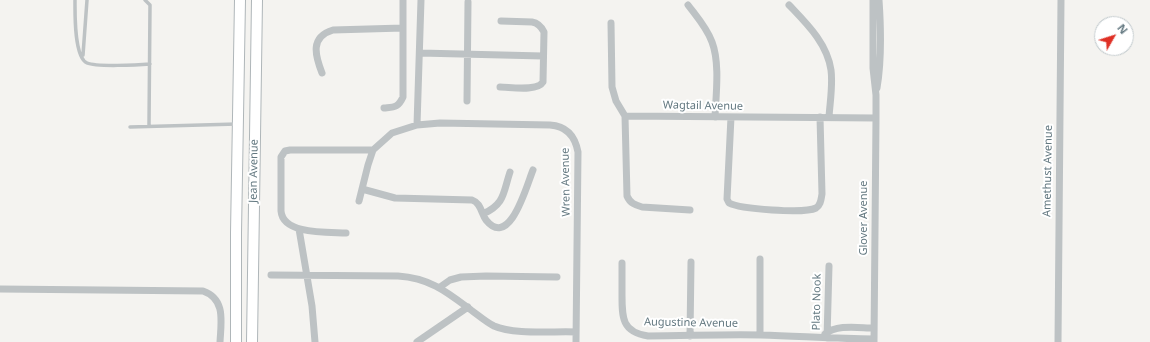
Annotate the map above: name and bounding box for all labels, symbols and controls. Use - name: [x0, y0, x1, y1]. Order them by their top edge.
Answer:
- north arrow: [1094, 16, 1134, 56]
- text: N: [1114, 21, 1132, 37]
- street label: Wagtail Avenue: [663, 99, 743, 113]
- street label: Amethust Avenue: [1041, 125, 1055, 217]
- street label: Jean Avenue: [247, 139, 261, 203]
- street label: Wren Avenue: [559, 147, 573, 217]
- street label: Glover Avenue: [857, 180, 871, 256]
- street label: Plato Nook: [810, 274, 824, 330]
- street label: Augustine Avenue: [644, 316, 738, 330]

